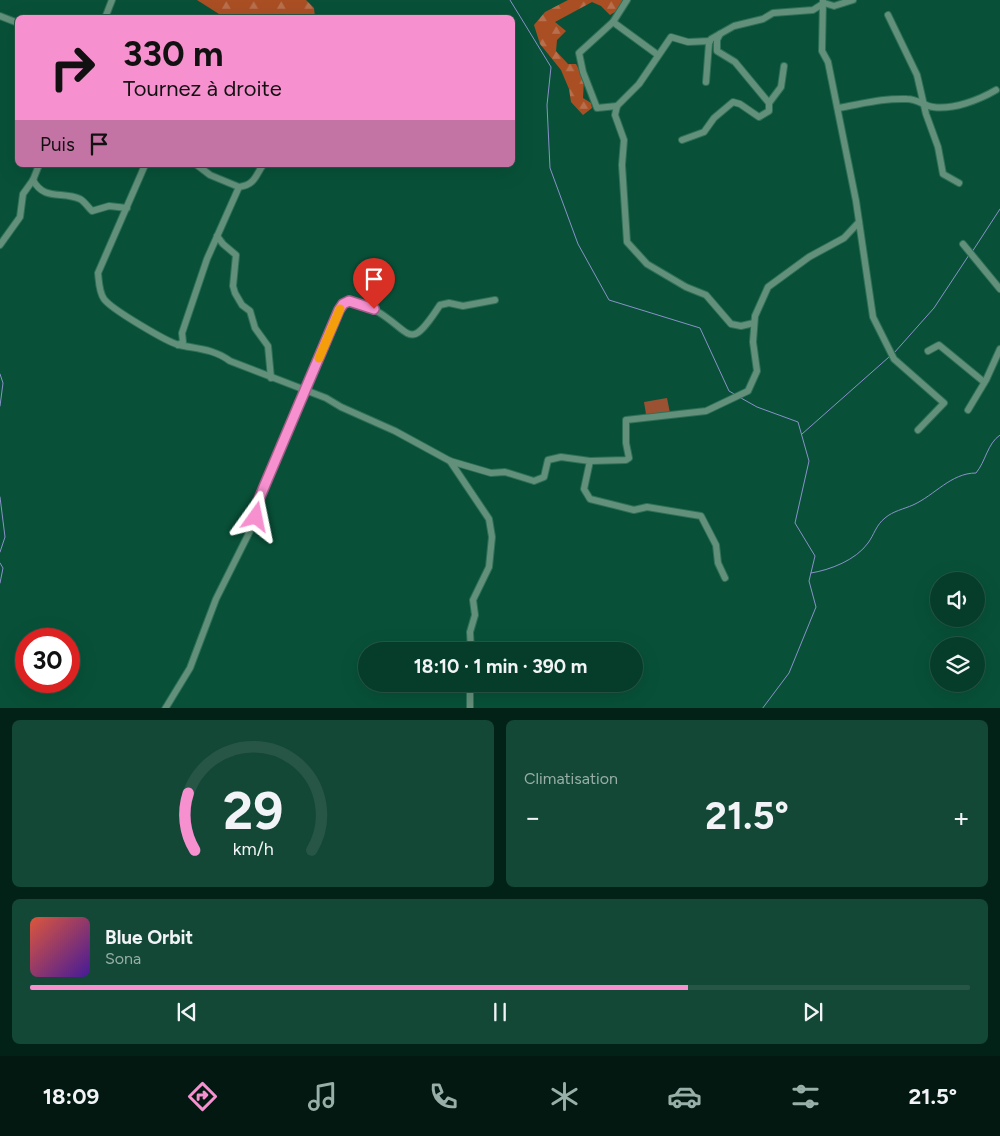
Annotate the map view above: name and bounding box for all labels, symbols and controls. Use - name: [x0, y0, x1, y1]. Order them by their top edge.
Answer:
- text: 330 m: [123, 33, 223, 75]
- icon: right: [40, 35, 105, 100]
- text: Tournez à droite: [123, 75, 282, 102]
- icon: arrive: [85, 130, 113, 158]
- text: Puis: [40, 133, 75, 156]
- pin: [353, 258, 395, 309]
- icon: arrive: [360, 265, 388, 293]
- position arrow: [229, 490, 281, 542]
- map controls: [930, 572, 985, 692]
- button: sound: [930, 572, 985, 627]
- speed limit sign: 30: [15, 628, 80, 693]
- button: layers: [930, 637, 985, 692]
- text: 18:10 · 1 min · 390 m: [414, 655, 587, 678]
- text: Climatisation: [524, 769, 618, 788]
- text: 29: [223, 780, 283, 842]
- text: 21.5°: [705, 793, 789, 839]
- text: −: [524, 800, 541, 834]
- text: +: [953, 800, 970, 834]
- text: km/h: [233, 838, 273, 859]
- text: Blue Orbit: [105, 926, 193, 949]
- text: Sona: [105, 949, 141, 968]
- icon: previous: [173, 998, 201, 1026]
- icon: pause: [486, 998, 514, 1026]
- icon: next: [799, 998, 827, 1026]
- icon: directions: [185, 1079, 220, 1114]
- icon: music: [305, 1079, 340, 1114]
- icon: phone: [426, 1079, 461, 1114]
- icon: climate: [547, 1079, 582, 1114]
- icon: car: [667, 1079, 702, 1114]
- icon: filters: [788, 1079, 823, 1114]
- text: 18:09: [43, 1083, 99, 1110]
- text: 21.5°: [909, 1083, 957, 1110]

